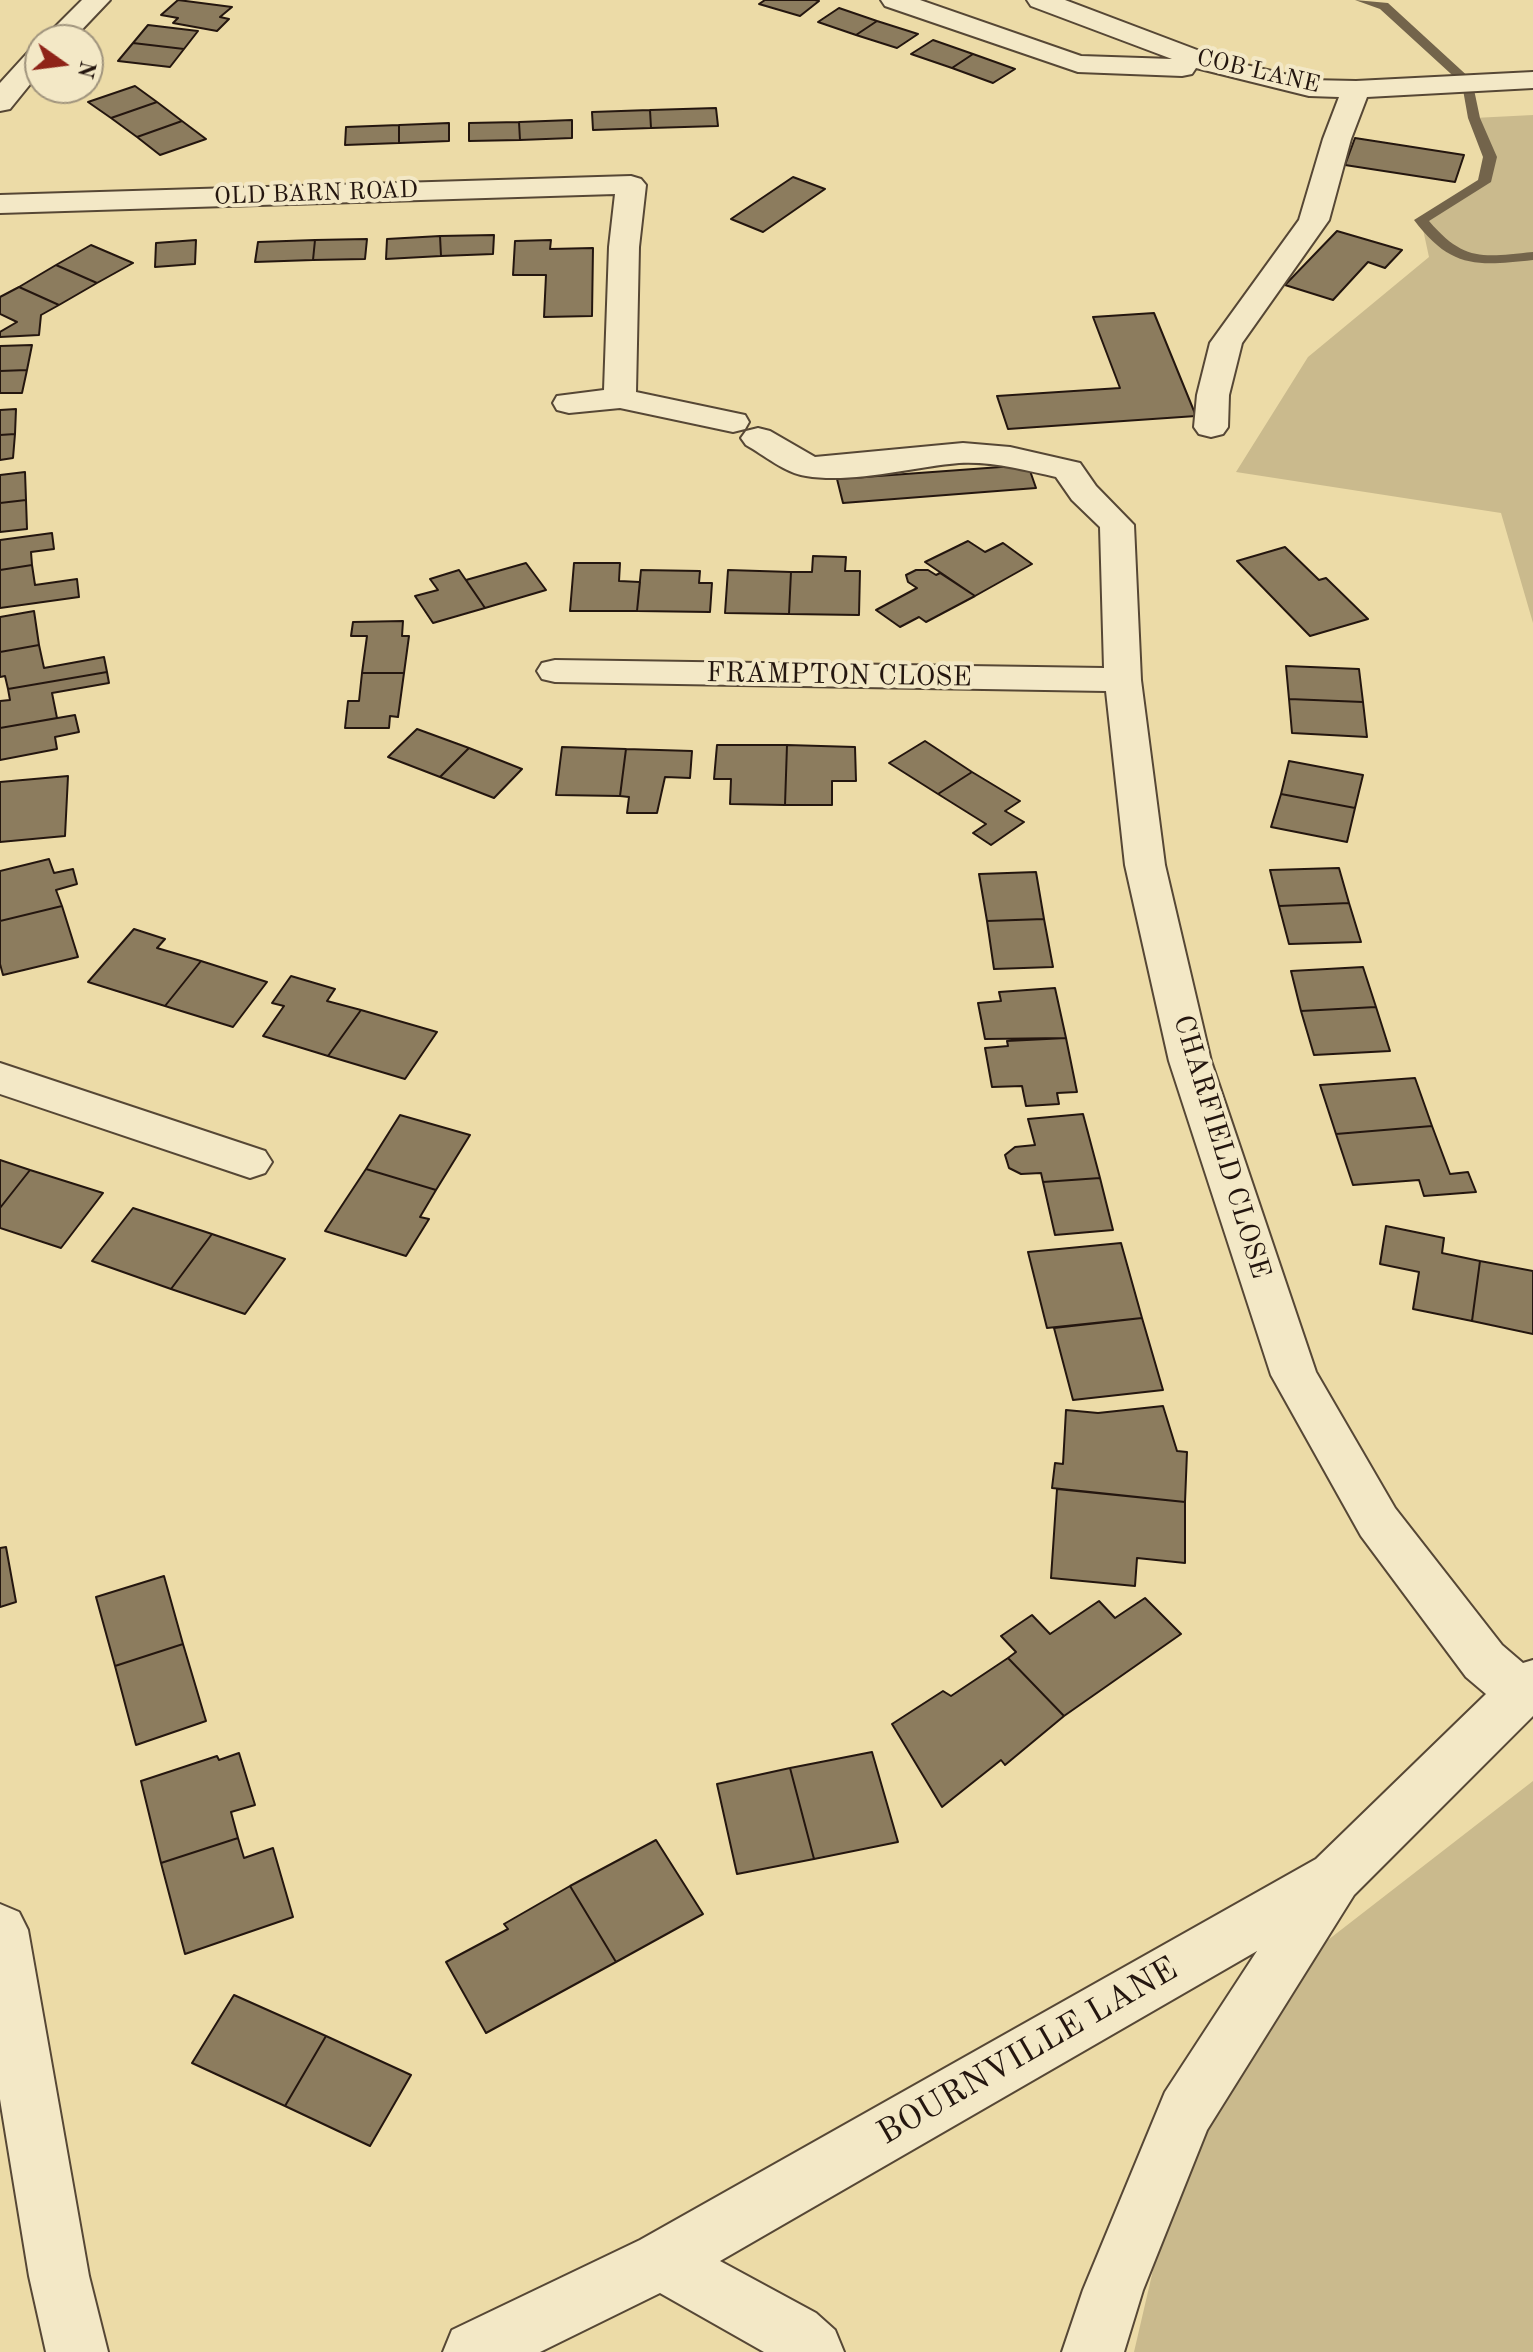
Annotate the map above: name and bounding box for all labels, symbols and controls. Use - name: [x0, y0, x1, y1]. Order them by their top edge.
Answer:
- north arrow: [24, 24, 104, 104]
- street label: COB LANE: [1194, 44, 1322, 100]
- text: N: [73, 59, 98, 80]
- street label: OLD BARN ROAD: [213, 176, 419, 212]
- street label: FRAMPTON CLOSE: [706, 657, 972, 695]
- street label: CHARFIELD CLOSE: [1165, 1011, 1277, 1283]
- street label: BOURNVILLE LANE: [871, 1949, 1185, 2155]

